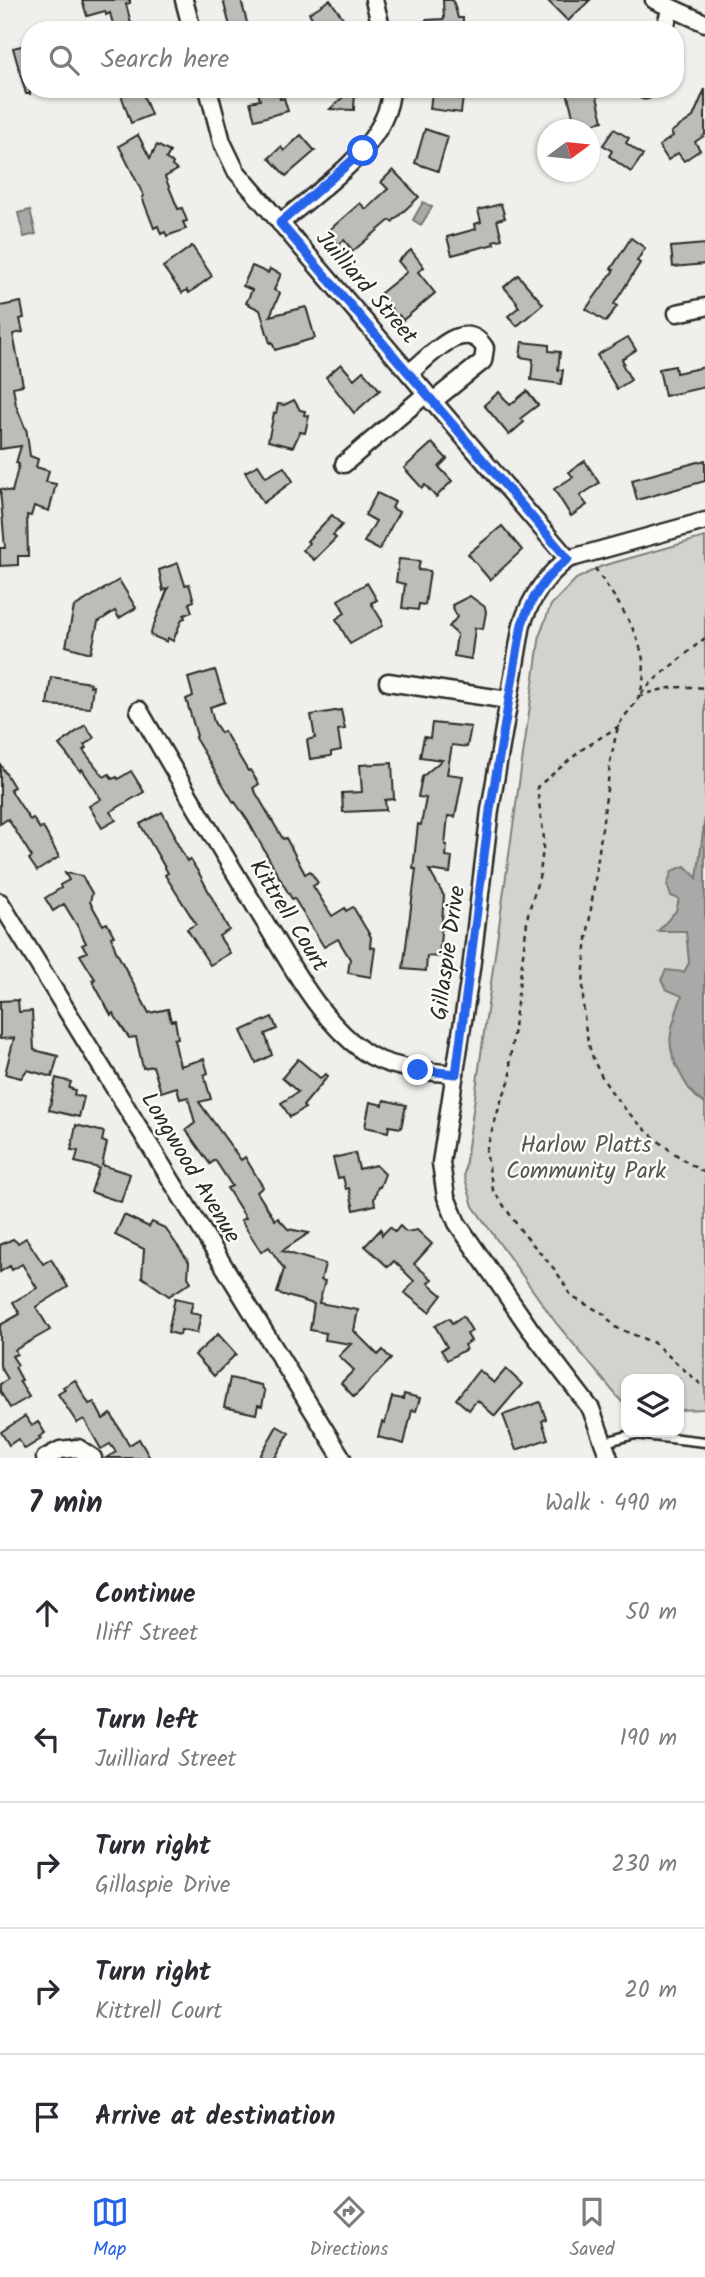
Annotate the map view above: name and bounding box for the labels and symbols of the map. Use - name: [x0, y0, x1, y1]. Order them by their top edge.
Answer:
- north arrow: [537, 119, 600, 182]
- route start: [347, 135, 378, 166]
- street label: Juilliard Street: [306, 223, 427, 354]
- street label: Kittrell Court: [239, 853, 338, 980]
- street label: Gillaspie Drive: [422, 883, 476, 1023]
- route end: [402, 1054, 433, 1085]
- street label: Longwood Avenue: [131, 1085, 249, 1251]
- park label: Harlow Platts Community Park: [506, 1128, 666, 1190]

